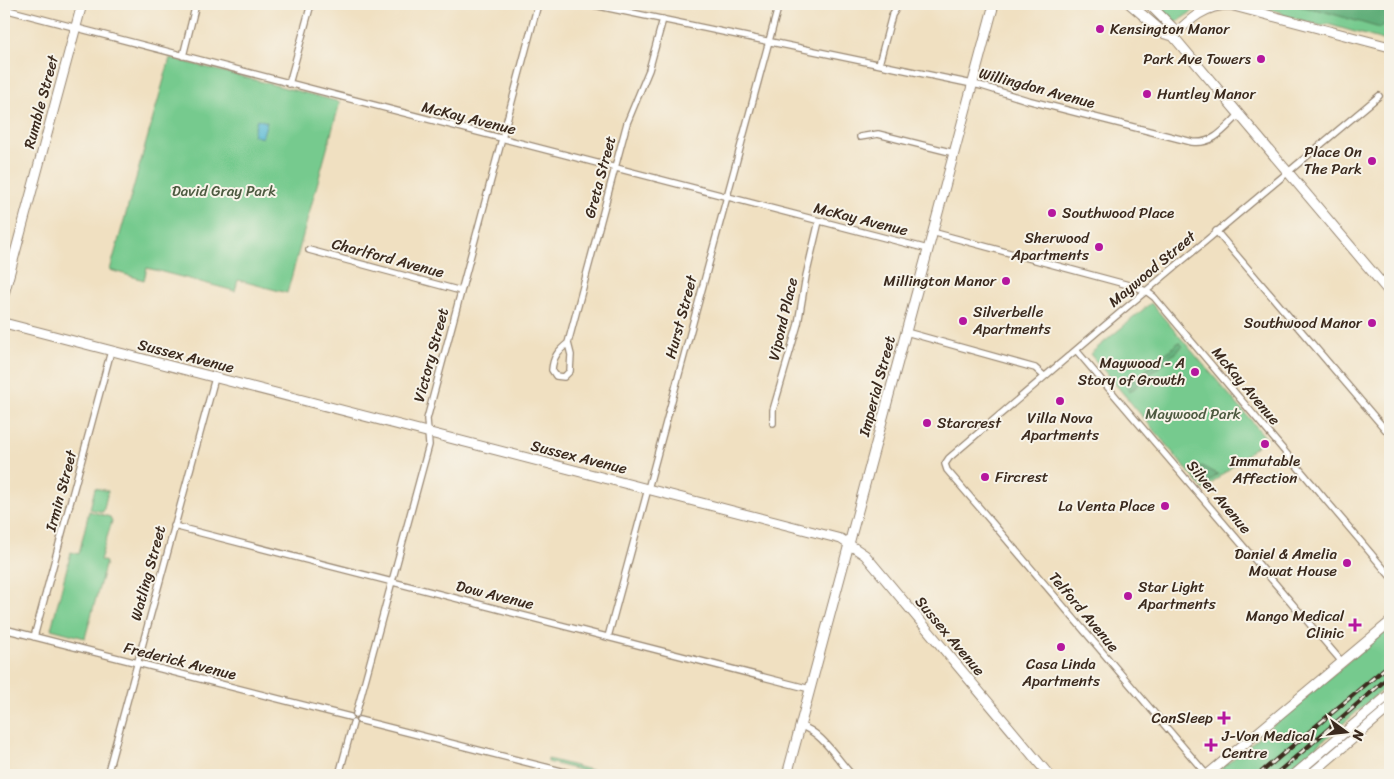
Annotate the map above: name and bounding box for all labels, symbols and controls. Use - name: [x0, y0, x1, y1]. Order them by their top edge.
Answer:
- place label: Kensington Manor: [1110, 16, 1230, 42]
- marker: Kensington Manor: [1094, 23, 1106, 35]
- place label: Park Ave Towers: [1143, 46, 1252, 72]
- street label: Rumble Street: [16, 52, 66, 152]
- marker: Park Ave Towers: [1255, 53, 1267, 65]
- street label: Willingdon Avenue: [976, 60, 1098, 116]
- place label: Huntley Manor: [1157, 81, 1256, 107]
- marker: Huntley Manor: [1141, 88, 1153, 100]
- street label: McKay Avenue: [419, 94, 519, 142]
- street label: Greta Street: [577, 132, 624, 221]
- place label: Place On The Park: [1304, 139, 1362, 182]
- marker: Place On The Park: [1366, 155, 1378, 167]
- park label: David Gray Park: [172, 178, 276, 204]
- street label: McKay Avenue: [811, 195, 911, 243]
- place label: Southwood Place: [1062, 200, 1174, 226]
- marker: Southwood Place: [1046, 207, 1058, 219]
- street label: Maywood Street: [1102, 224, 1203, 314]
- place label: Sherwood Apartments: [1010, 225, 1090, 268]
- street label: Charlford Avenue: [329, 231, 447, 286]
- marker: Sherwood Apartments: [1093, 241, 1105, 253]
- place label: Millington Manor: [884, 268, 997, 294]
- street label: Hurst Street: [657, 272, 705, 362]
- street label: Vipond Place: [761, 275, 805, 363]
- marker: Millington Manor: [1000, 275, 1012, 287]
- place label: Silverbelle Apartments: [972, 299, 1051, 342]
- street label: Victory Street: [406, 305, 456, 405]
- place label: Southwood Manor: [1244, 310, 1363, 336]
- marker: Silverbelle Apartments: [957, 315, 969, 327]
- marker: Southwood Manor: [1366, 317, 1378, 329]
- street label: Sussex Avenue: [135, 331, 237, 381]
- street label: Imperial Street: [851, 332, 903, 440]
- street label: McKay Avenue: [1205, 341, 1287, 432]
- place label: Maywood - A Story of Growth: [1078, 350, 1185, 393]
- marker: Maywood - A Story of Growth: [1189, 366, 1201, 378]
- marker: Villa Nova Apartments: [1054, 395, 1066, 407]
- park label: Maywood Park: [1145, 401, 1241, 427]
- place label: Villa Nova Apartments: [1020, 405, 1099, 448]
- place label: Starcrest: [937, 410, 1002, 436]
- marker: Starcrest: [921, 417, 933, 429]
- street label: Sussex Avenue: [528, 432, 630, 482]
- marker: Immutable Affection: [1259, 438, 1271, 450]
- street label: Irmin Street: [37, 447, 85, 535]
- place label: Immutable Affection: [1229, 448, 1300, 491]
- street label: Silver Avenue: [1180, 454, 1258, 540]
- place label: Fircrest: [995, 464, 1049, 490]
- marker: Fircrest: [979, 471, 991, 483]
- place label: La Venta Place: [1058, 493, 1155, 519]
- marker: La Venta Place: [1159, 500, 1171, 512]
- street label: Watling Street: [123, 522, 173, 624]
- place label: Daniel & Amelia Mowat House: [1234, 541, 1337, 584]
- marker: Daniel & Amelia Mowat House: [1341, 557, 1353, 569]
- street label: Telford Avenue: [1042, 566, 1126, 658]
- street label: Dow Avenue: [453, 573, 537, 617]
- place label: Star Light Apartments: [1137, 574, 1216, 617]
- street label: Sussex Avenue: [908, 590, 992, 682]
- marker: Star Light Apartments: [1122, 590, 1134, 602]
- place label: Mango Medical Clinic: [1246, 603, 1345, 646]
- marker: Mango Medical Clinic: [1348, 618, 1362, 632]
- street label: Frederick Avenue: [121, 634, 239, 688]
- marker: Casa Linda Apartments: [1055, 641, 1067, 653]
- place label: Casa Linda Apartments: [1021, 651, 1100, 694]
- place label: CanSleep: [1151, 705, 1213, 731]
- north arrow: [1322, 706, 1372, 756]
- marker: CanSleep: [1217, 711, 1231, 725]
- place label: J-Von Medical Centre: [1221, 723, 1315, 766]
- text: N: [1345, 726, 1372, 743]
- marker: J-Von Medical Centre: [1204, 738, 1218, 752]

